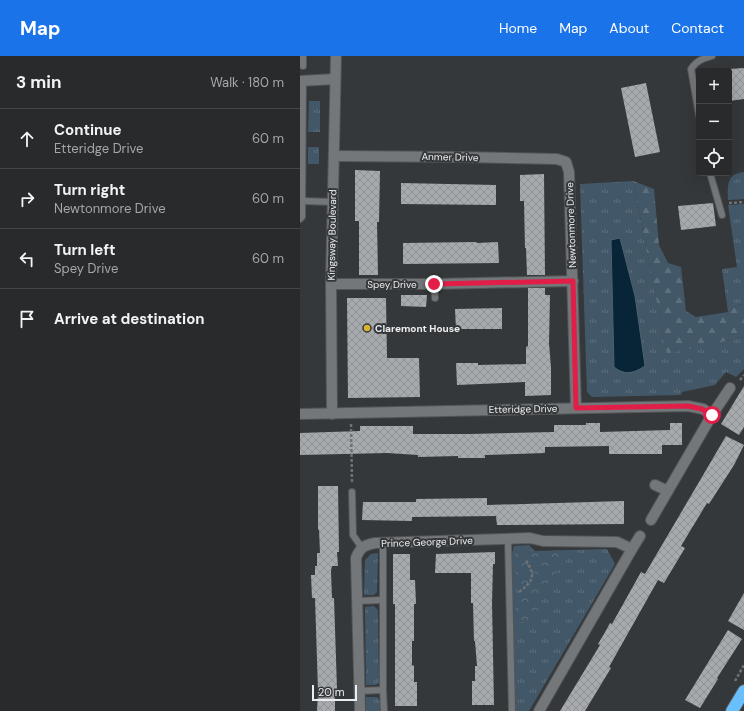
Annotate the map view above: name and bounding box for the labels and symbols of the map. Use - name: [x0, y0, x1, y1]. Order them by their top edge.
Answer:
- street label: Anmer Drive: [421, 150, 479, 164]
- street label: Newtonmore Drive: [563, 182, 579, 268]
- street label: Kingsway Boulevard: [325, 189, 339, 281]
- route end: [425, 275, 443, 293]
- street label: Spey Drive: [367, 278, 417, 291]
- place label: Claremont House: [375, 322, 460, 335]
- marker: Claremont House: [362, 323, 372, 333]
- street label: Etteridge Drive: [488, 402, 558, 416]
- route start: [703, 406, 721, 424]
- street label: Prince George Drive: [381, 534, 473, 550]
- scale bar: [312, 683, 357, 702]

